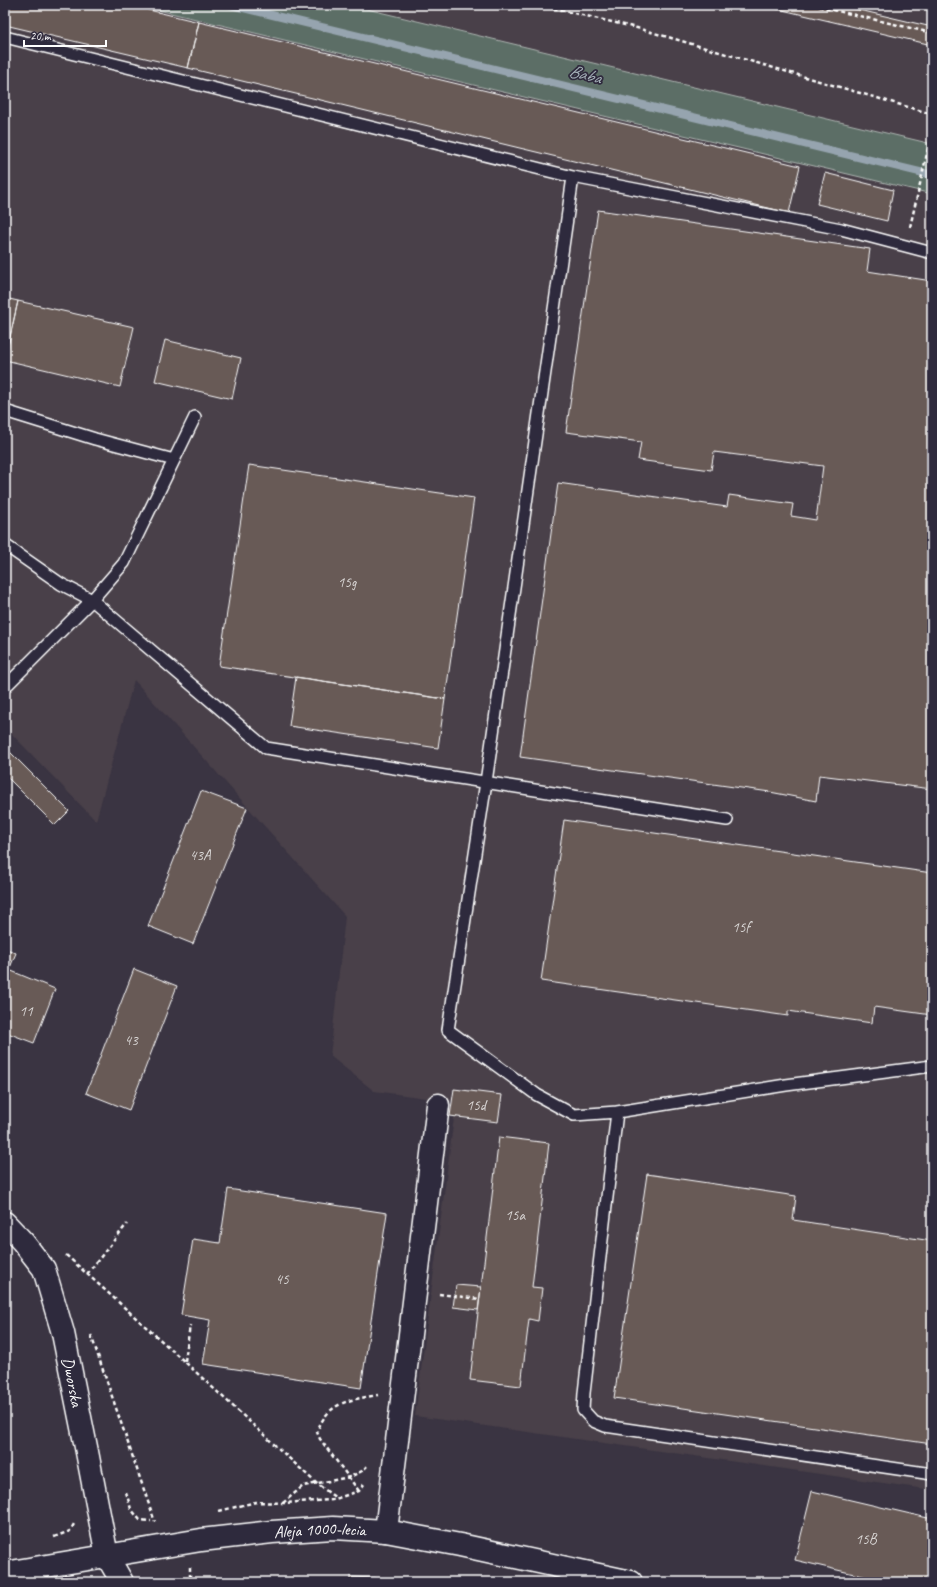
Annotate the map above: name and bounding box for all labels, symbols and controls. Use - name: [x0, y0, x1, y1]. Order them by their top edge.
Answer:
- scale bar: [24, 22, 106, 48]
- text: 20 m: [30, 28, 52, 44]
- water label: Baba: [567, 59, 605, 89]
- house number: 15g: [338, 573, 357, 592]
- house number: 43A: [189, 846, 212, 865]
- house number: 15f: [732, 918, 754, 937]
- house number: 11: [19, 1002, 34, 1021]
- house number: 43: [124, 1031, 139, 1050]
- house number: 15d: [466, 1096, 488, 1115]
- house number: 15a: [505, 1206, 526, 1225]
- house number: 45: [275, 1270, 290, 1289]
- street label: Dworska: [58, 1355, 88, 1410]
- street label: Aleja 1000-lecia: [273, 1517, 368, 1542]
- house number: 15B: [855, 1530, 878, 1549]

